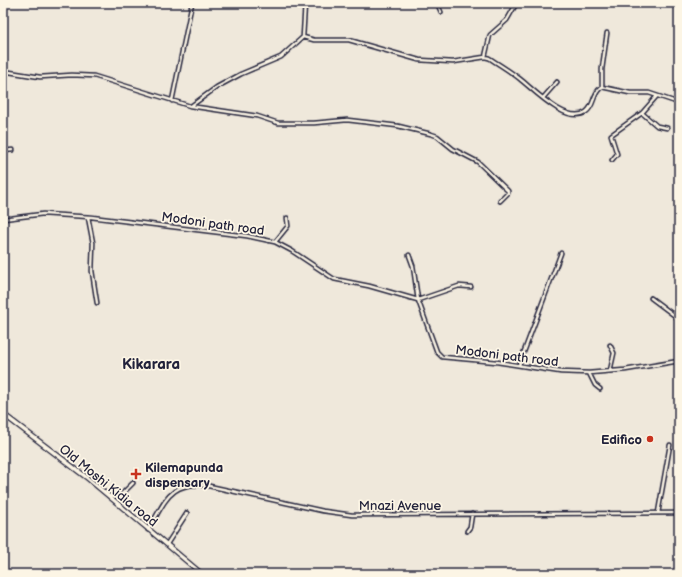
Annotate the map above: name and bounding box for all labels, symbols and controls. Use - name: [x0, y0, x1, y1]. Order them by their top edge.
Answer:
- street label: Modoni path road: [160, 209, 265, 239]
- street label: Modoni path road: [455, 342, 559, 370]
- district label: Kikarara: [122, 355, 180, 374]
- place label: Edifico: [601, 432, 642, 448]
- marker: Edifico: [645, 434, 655, 444]
- street label: Old Moshi Kidia road: [56, 441, 161, 530]
- place label: Kilemapunda dispensary: [145, 460, 223, 491]
- marker: Kilemapunda dispensary: [130, 468, 142, 480]
- street label: Mnazi Avenue: [359, 498, 441, 514]

